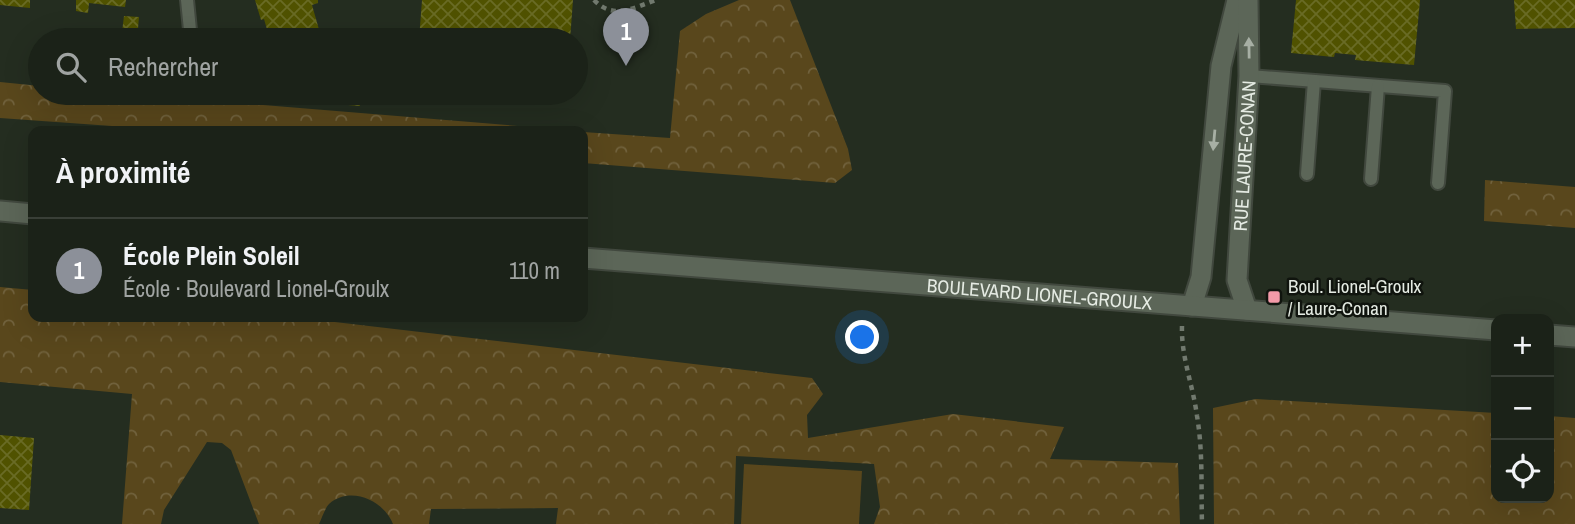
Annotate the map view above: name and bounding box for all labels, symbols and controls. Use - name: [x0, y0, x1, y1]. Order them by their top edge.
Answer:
- pin: 1: [603, 8, 649, 66]
- search box: [28, 28, 588, 105]
- one-way arrow: [1243, 37, 1254, 59]
- icon: search: [52, 48, 90, 86]
- text: Rechercher: [108, 49, 218, 84]
- street label: RUE LAURE-CONAN: [1227, 80, 1262, 232]
- one-way arrow: [1208, 129, 1219, 151]
- text: À proximité: [56, 152, 190, 192]
- text: École Plein Soleil: [123, 238, 300, 273]
- text: 1: [74, 255, 84, 286]
- text: 110 m: [509, 255, 560, 286]
- street label: BOULEVARD LIONEL-GROULX: [926, 272, 1154, 316]
- text: École · Boulevard Lionel-Groulx: [123, 273, 389, 304]
- place label: Boul. Lionel-Groulx / Laure-Conan: [1288, 273, 1422, 321]
- marker: Boul. Lionel-Groulx / Laure-Conan: [1266, 289, 1282, 305]
- map controls: [1491, 314, 1554, 503]
- button: +: [1491, 314, 1554, 377]
- your location: [845, 320, 879, 354]
- button: −: [1491, 377, 1554, 440]
- button: locate: [1491, 440, 1554, 503]

